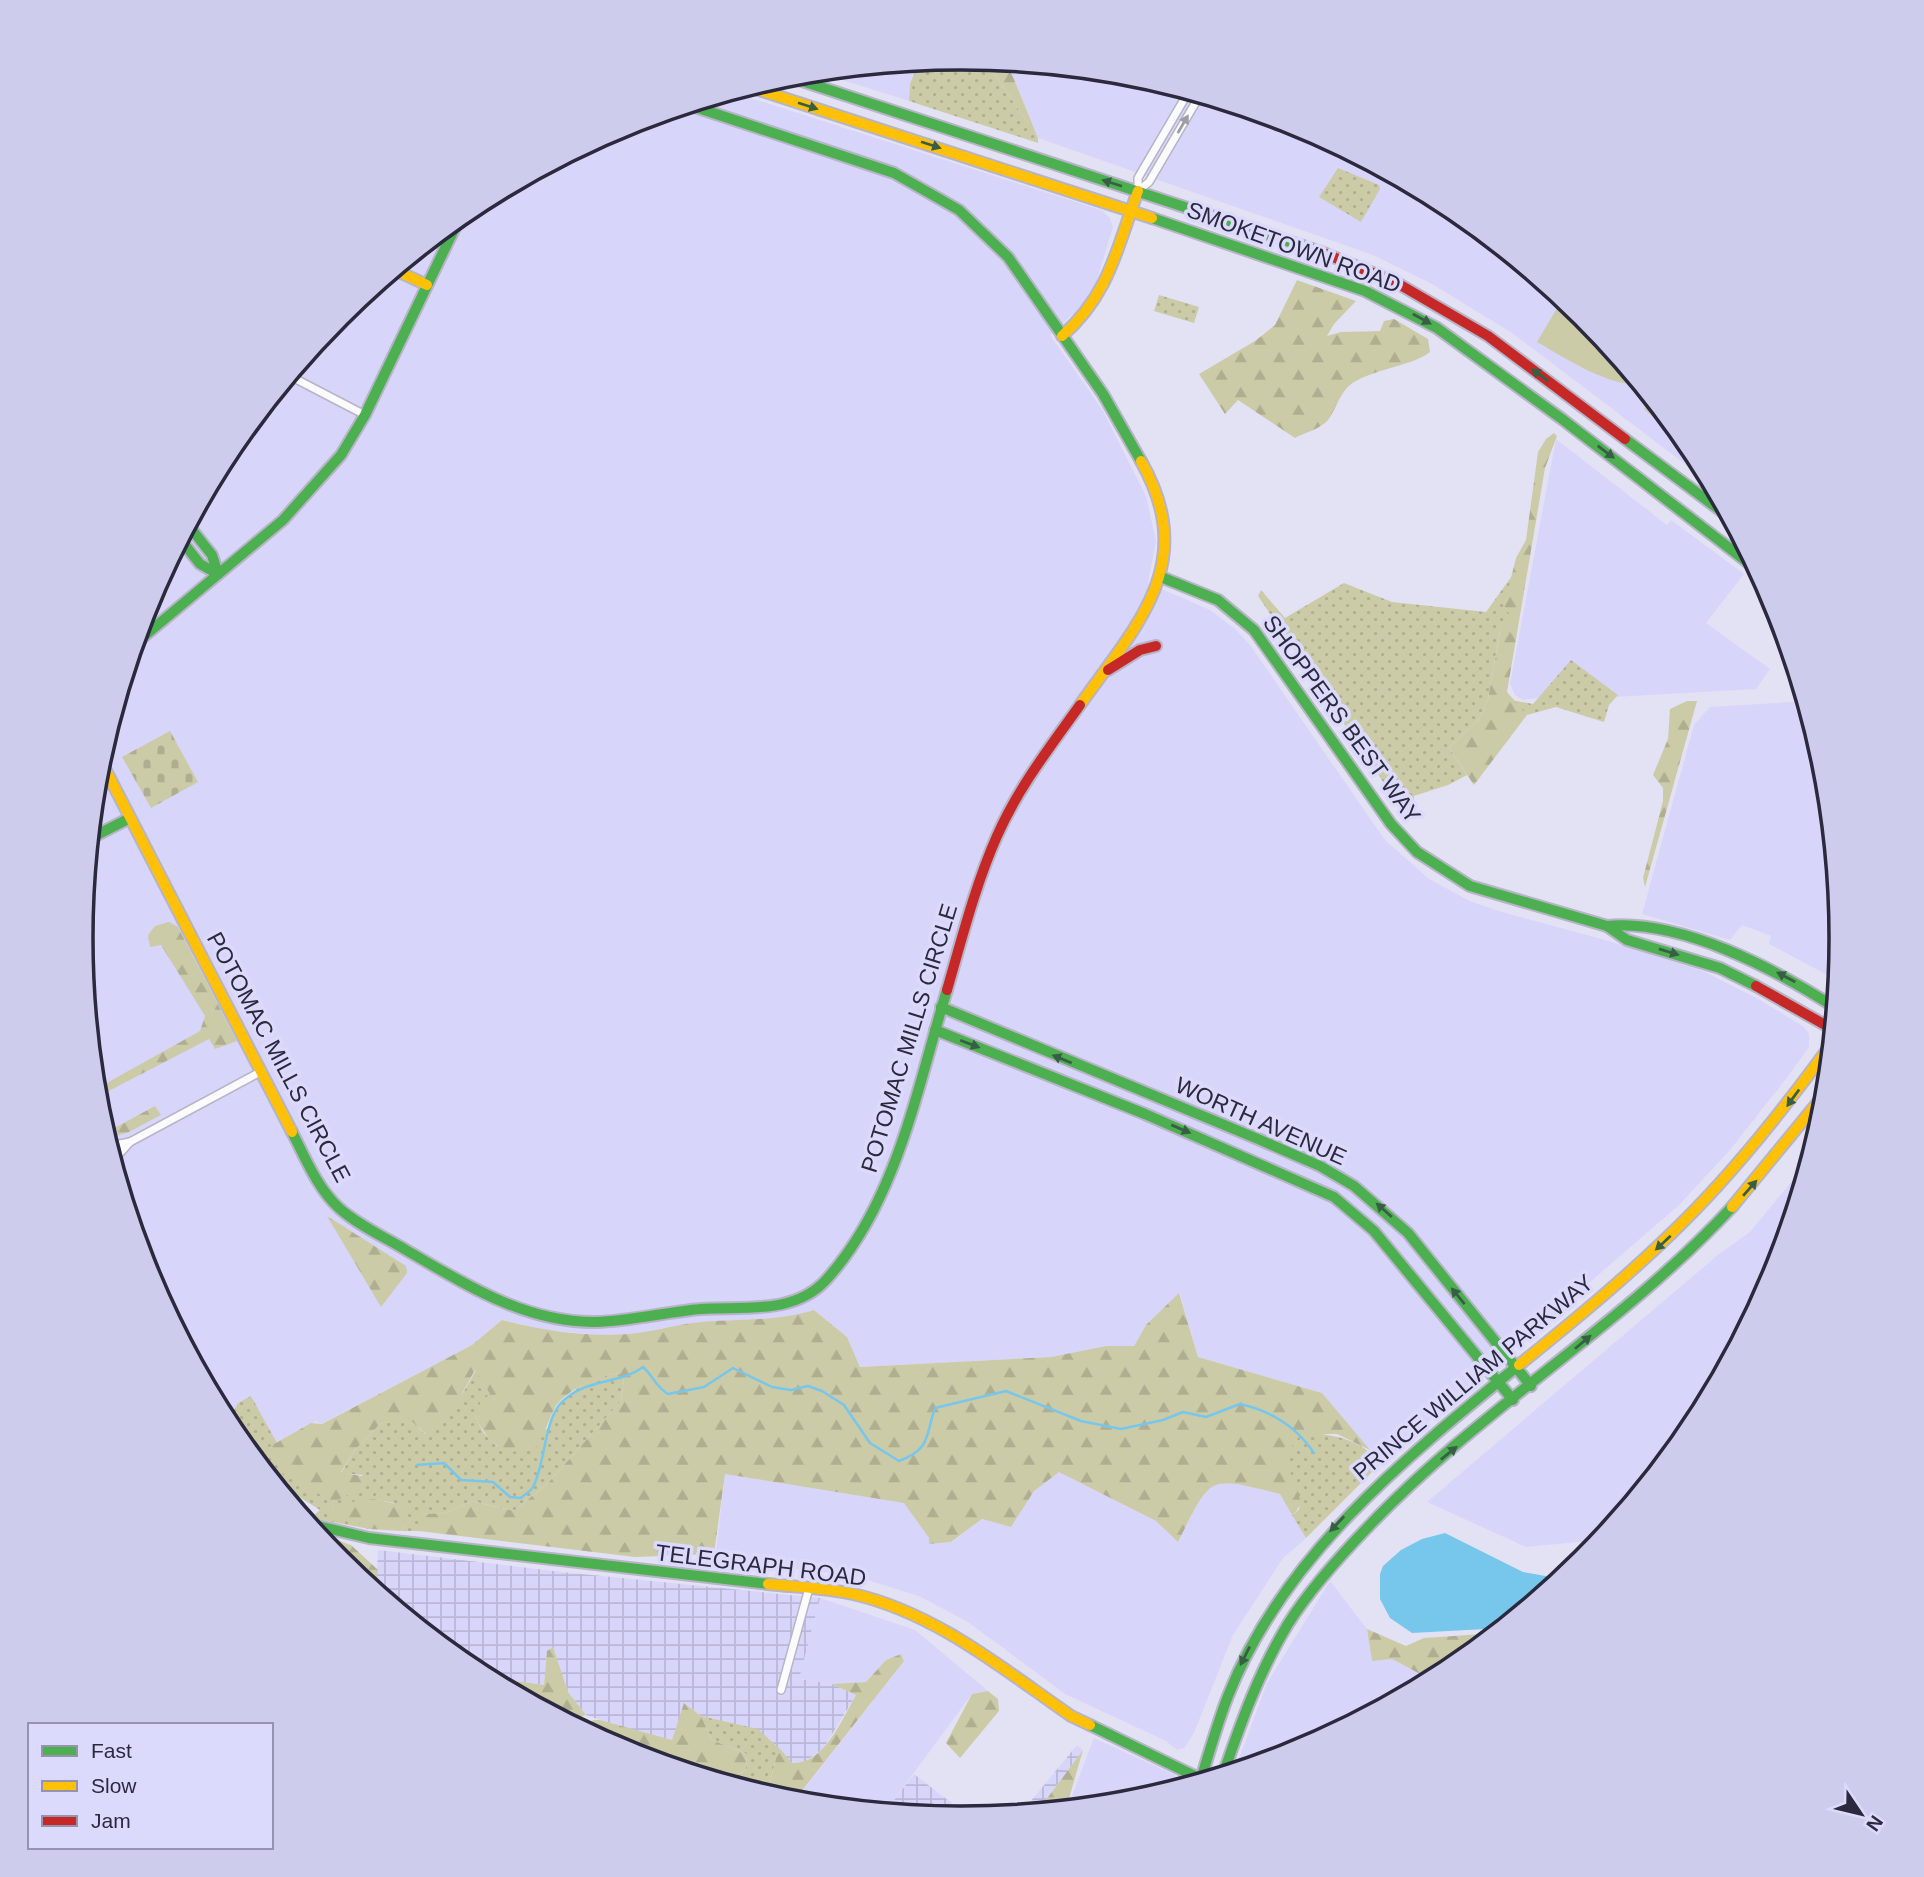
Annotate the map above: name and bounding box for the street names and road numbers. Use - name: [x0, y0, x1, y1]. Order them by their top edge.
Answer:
- street label: SMOKETOWN ROAD: [1183, 196, 1405, 298]
- street label: SHOPPERS BEST WAY: [1258, 610, 1426, 828]
- street label: POTOMAC MILLS CIRCLE: [856, 901, 962, 1175]
- street label: POTOMAC MILLS CIRCLE: [202, 928, 356, 1186]
- street label: WORTH AVENUE: [1171, 1072, 1351, 1170]
- street label: PRINCE WILLIAM PARKWAY: [1348, 1269, 1598, 1485]
- street label: TELEGRAPH ROAD: [654, 1539, 868, 1591]

